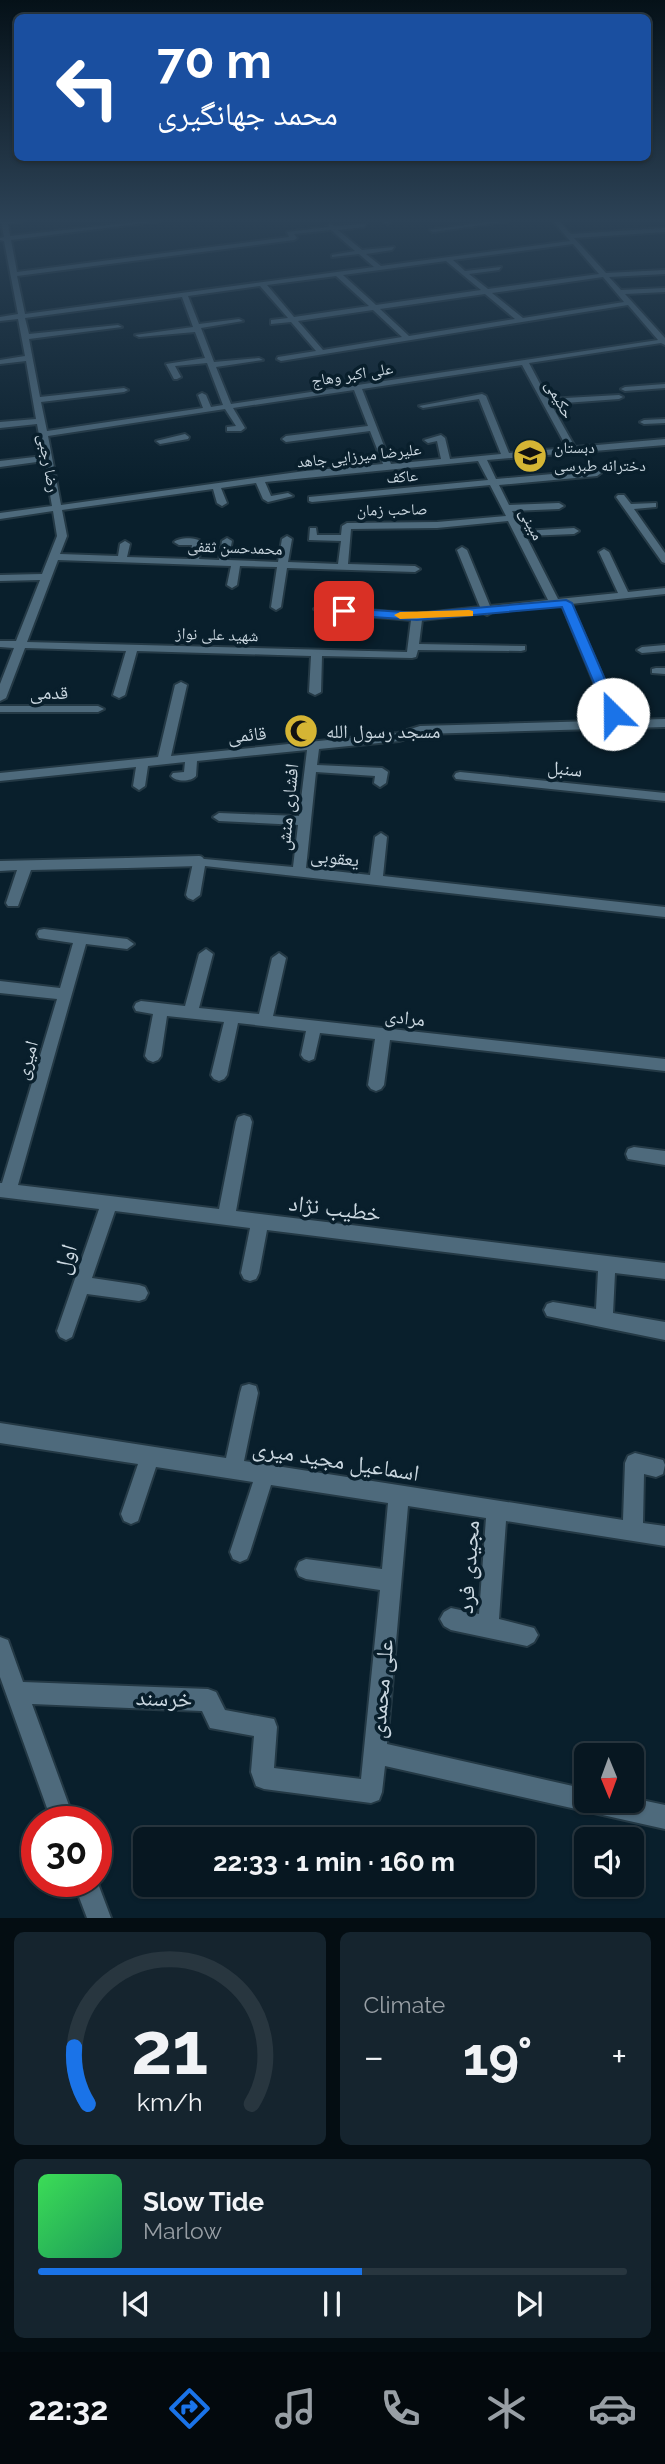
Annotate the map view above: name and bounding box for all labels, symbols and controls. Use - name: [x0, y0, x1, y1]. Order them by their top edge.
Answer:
- text: 70 m: [157, 32, 272, 89]
- icon: left: [42, 42, 133, 133]
- text: محمد جهانگیری: [157, 95, 338, 132]
- street label: علی اکبر وهاج: [310, 359, 395, 391]
- street label: حکیمی: [540, 377, 578, 422]
- street label: رضا رجبی: [33, 432, 63, 494]
- school or university icon: دبستان دخترانه طبرسی: [511, 437, 549, 475]
- place label: دبستان دخترانه طبرسی: [554, 438, 646, 476]
- street label: علیرضا میرزایی جاهد: [296, 440, 422, 472]
- street label: عاکف: [385, 466, 419, 487]
- street label: صاحب زمان: [356, 499, 428, 521]
- street label: مبینی: [515, 505, 548, 544]
- street label: محمدحسن ثقفی: [187, 536, 283, 560]
- pin: [314, 581, 374, 641]
- icon: arrive: [325, 592, 363, 630]
- street label: شهید علی نواز: [174, 624, 259, 646]
- position arrow: [576, 677, 650, 751]
- street label: قدمی: [30, 681, 68, 704]
- mosque icon: مسجد رسول الله: [282, 712, 320, 750]
- place label: مسجد رسول الله: [326, 720, 440, 743]
- street label: قائمی: [227, 721, 267, 748]
- street label: سنبل: [546, 755, 583, 782]
- street label: افشاری منش: [271, 762, 304, 852]
- street label: یعقوبی: [309, 844, 361, 871]
- street label: مرادی: [384, 1004, 426, 1031]
- street label: امیری: [10, 1038, 43, 1082]
- street label: خطیب نژاد: [287, 1188, 383, 1227]
- street label: اول: [47, 1240, 83, 1278]
- street label: اسماعیل مجید میری: [251, 1433, 421, 1487]
- street label: مجیدی فرد: [451, 1519, 485, 1615]
- street label: علی محمدی: [363, 1638, 399, 1740]
- street label: خرسند: [135, 1683, 193, 1712]
- north arrow: [574, 1743, 644, 1813]
- map controls: [574, 1743, 644, 1897]
- speed limit sign: 30: [21, 1806, 112, 1897]
- button: sound: [574, 1827, 644, 1897]
- text: 22:33 · 1 min · 160 m: [213, 1847, 455, 1877]
- text: Climate: [364, 1991, 445, 2018]
- text: 21: [131, 2007, 208, 2092]
- text: 19°: [463, 2026, 532, 2087]
- text: −: [364, 2034, 384, 2079]
- text: +: [611, 2034, 627, 2079]
- text: km/h: [137, 2087, 203, 2117]
- text: Slow Tide: [143, 2187, 264, 2217]
- text: Marlow: [143, 2217, 222, 2244]
- icon: previous: [117, 2285, 155, 2323]
- icon: pause: [313, 2285, 351, 2323]
- icon: next: [510, 2285, 548, 2323]
- icon: directions: [165, 2384, 214, 2433]
- icon: music: [271, 2384, 320, 2433]
- icon: phone: [376, 2384, 425, 2433]
- icon: climate: [482, 2384, 531, 2433]
- icon: car: [588, 2384, 637, 2433]
- text: 22:32: [28, 2390, 108, 2427]

